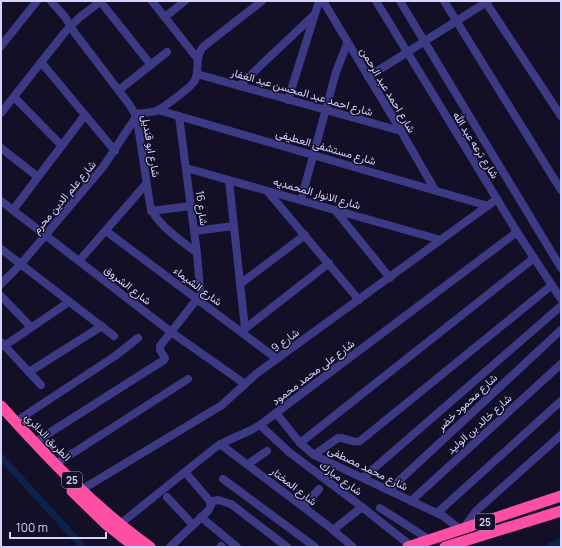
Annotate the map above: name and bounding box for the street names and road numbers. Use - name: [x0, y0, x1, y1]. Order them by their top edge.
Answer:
- street label: شارع احمد عبد الرحمن: [356, 44, 420, 136]
- street label: شارع احمد عبد المحسن عبد الغفار: [228, 64, 375, 120]
- street label: شارع ترعه عبد الله: [449, 108, 503, 182]
- street label: شارع ابو قنديل: [138, 114, 164, 179]
- street label: شارع مستشفى العطيفى: [274, 125, 378, 169]
- street label: شارع علم الدين محرم: [28, 157, 100, 237]
- street label: شارع الانوار المحمديه: [271, 173, 363, 213]
- street label: شارع 16: [192, 189, 212, 227]
- street label: شارع الشروق: [101, 261, 155, 309]
- street label: شارع الشيماء: [170, 262, 226, 310]
- street label: شارع 9: [268, 324, 303, 356]
- street label: شارع على محمد محمود: [268, 335, 358, 409]
- street label: شارع محمود خضر: [432, 370, 501, 435]
- street label: شارع خالد بن الوليد: [443, 390, 515, 458]
- street label: الطريق الدائري: [20, 409, 75, 466]
- street label: شارع محمد مصطفى: [325, 442, 411, 494]
- street label: شارع مبارك: [316, 457, 366, 499]
- street label: شارع المختار: [267, 462, 321, 509]
- road number: 25: [62, 472, 82, 488]
- road number: 25: [475, 514, 495, 530]

